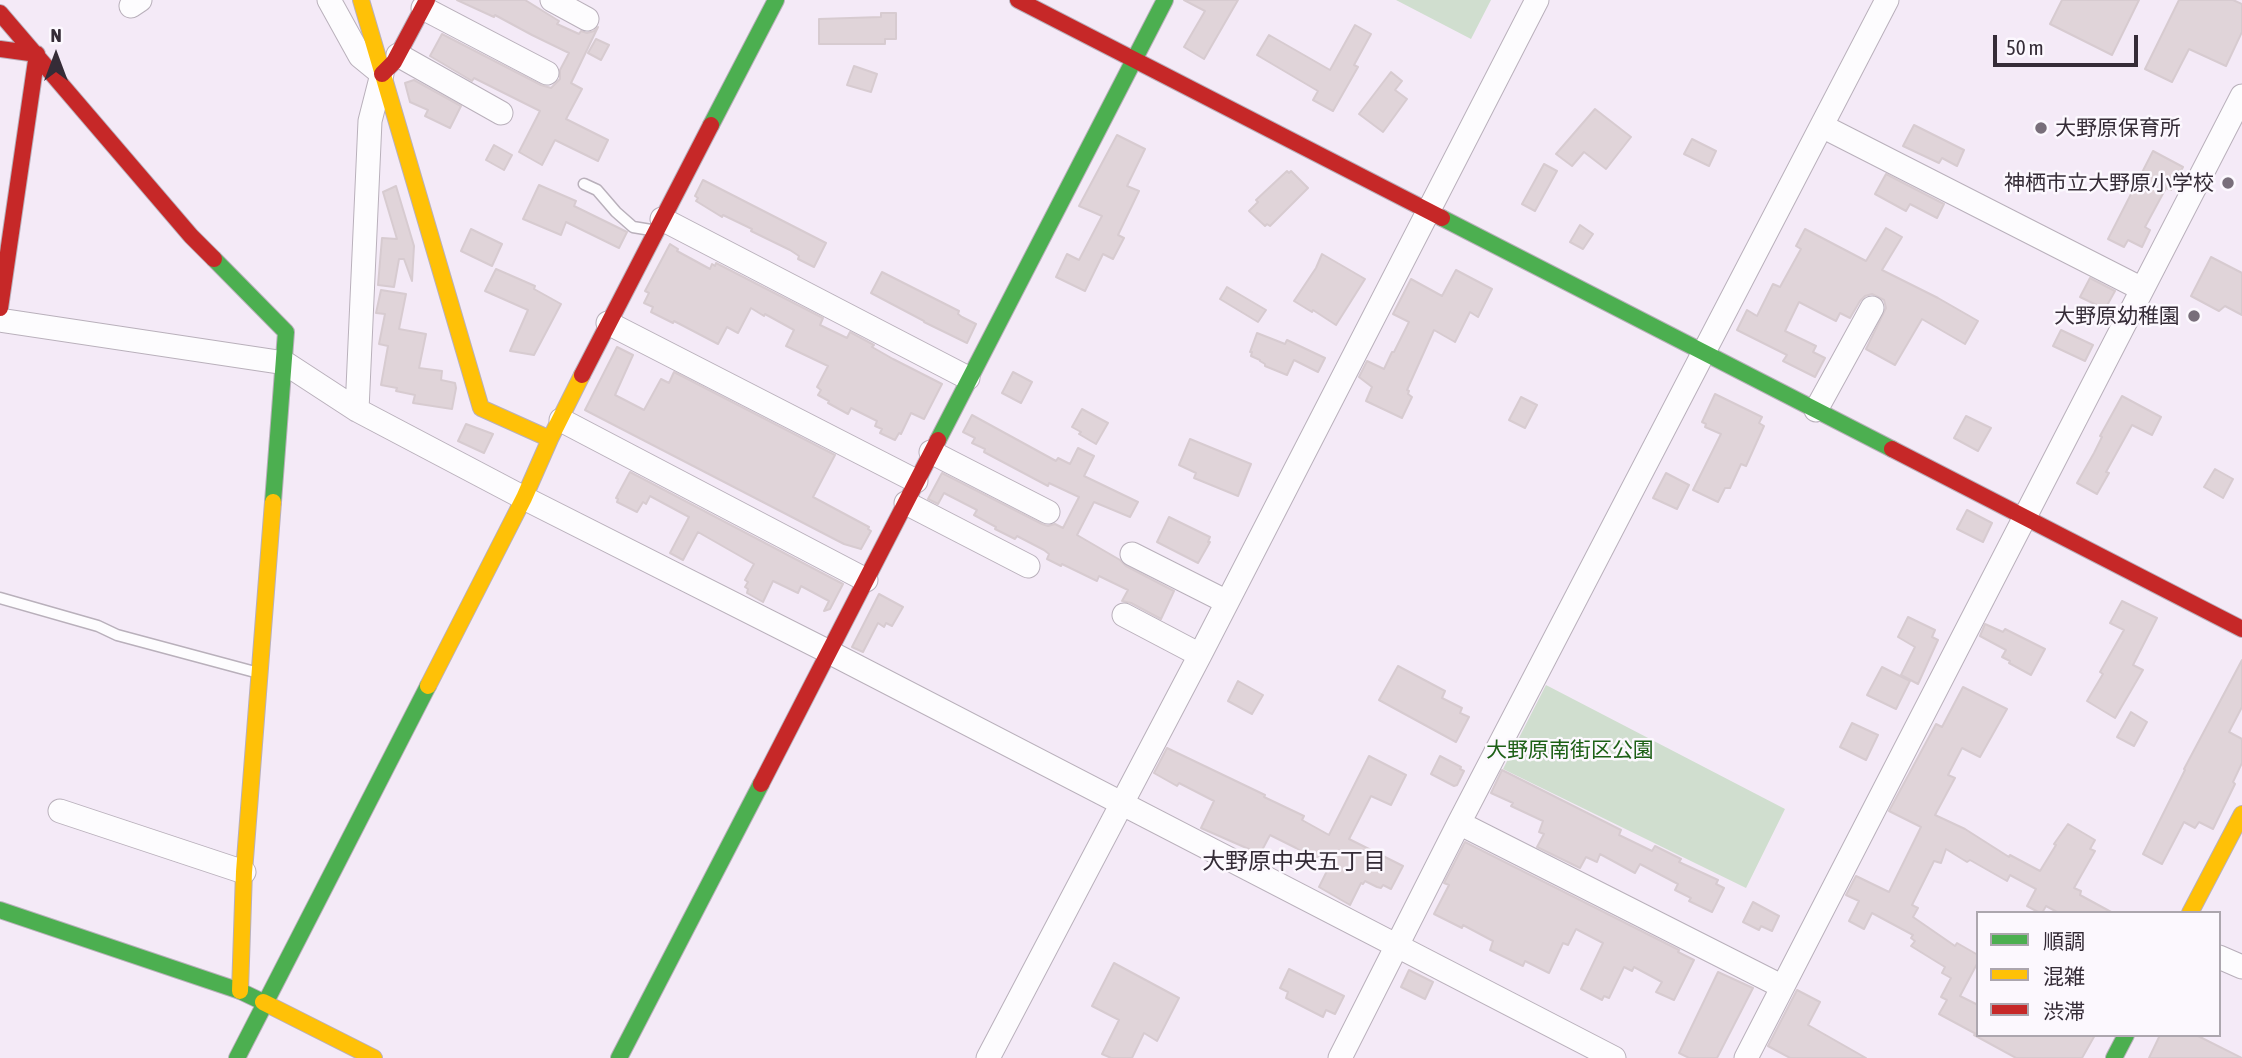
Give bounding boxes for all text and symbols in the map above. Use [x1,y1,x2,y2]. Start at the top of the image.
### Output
north arrow [21,21,91,91]
scale bar [1997,21,2142,65]
text: N [50,24,62,46]
text: 50 m [2006,35,2044,59]
place label: 大野原保育所 [2055,115,2181,141]
marker: 大野原保育所 [2033,120,2049,136]
place label: 神栖市立大野原小学校 [2004,170,2214,196]
marker: 神栖市立大野原小学校 [2220,175,2236,191]
place label: 大野原幼稚園 [2054,303,2180,329]
marker: 大野原幼稚園 [2186,308,2202,324]
park label: 大野原南街区公園 [1486,737,1654,763]
district label: 大野原中央五丁目 [1202,848,1386,876]
legend [1976,911,2221,1037]
text: 順調 [2043,929,2085,953]
text: 混雑 [2043,964,2085,988]
text: 渋滞 [2043,999,2085,1023]

